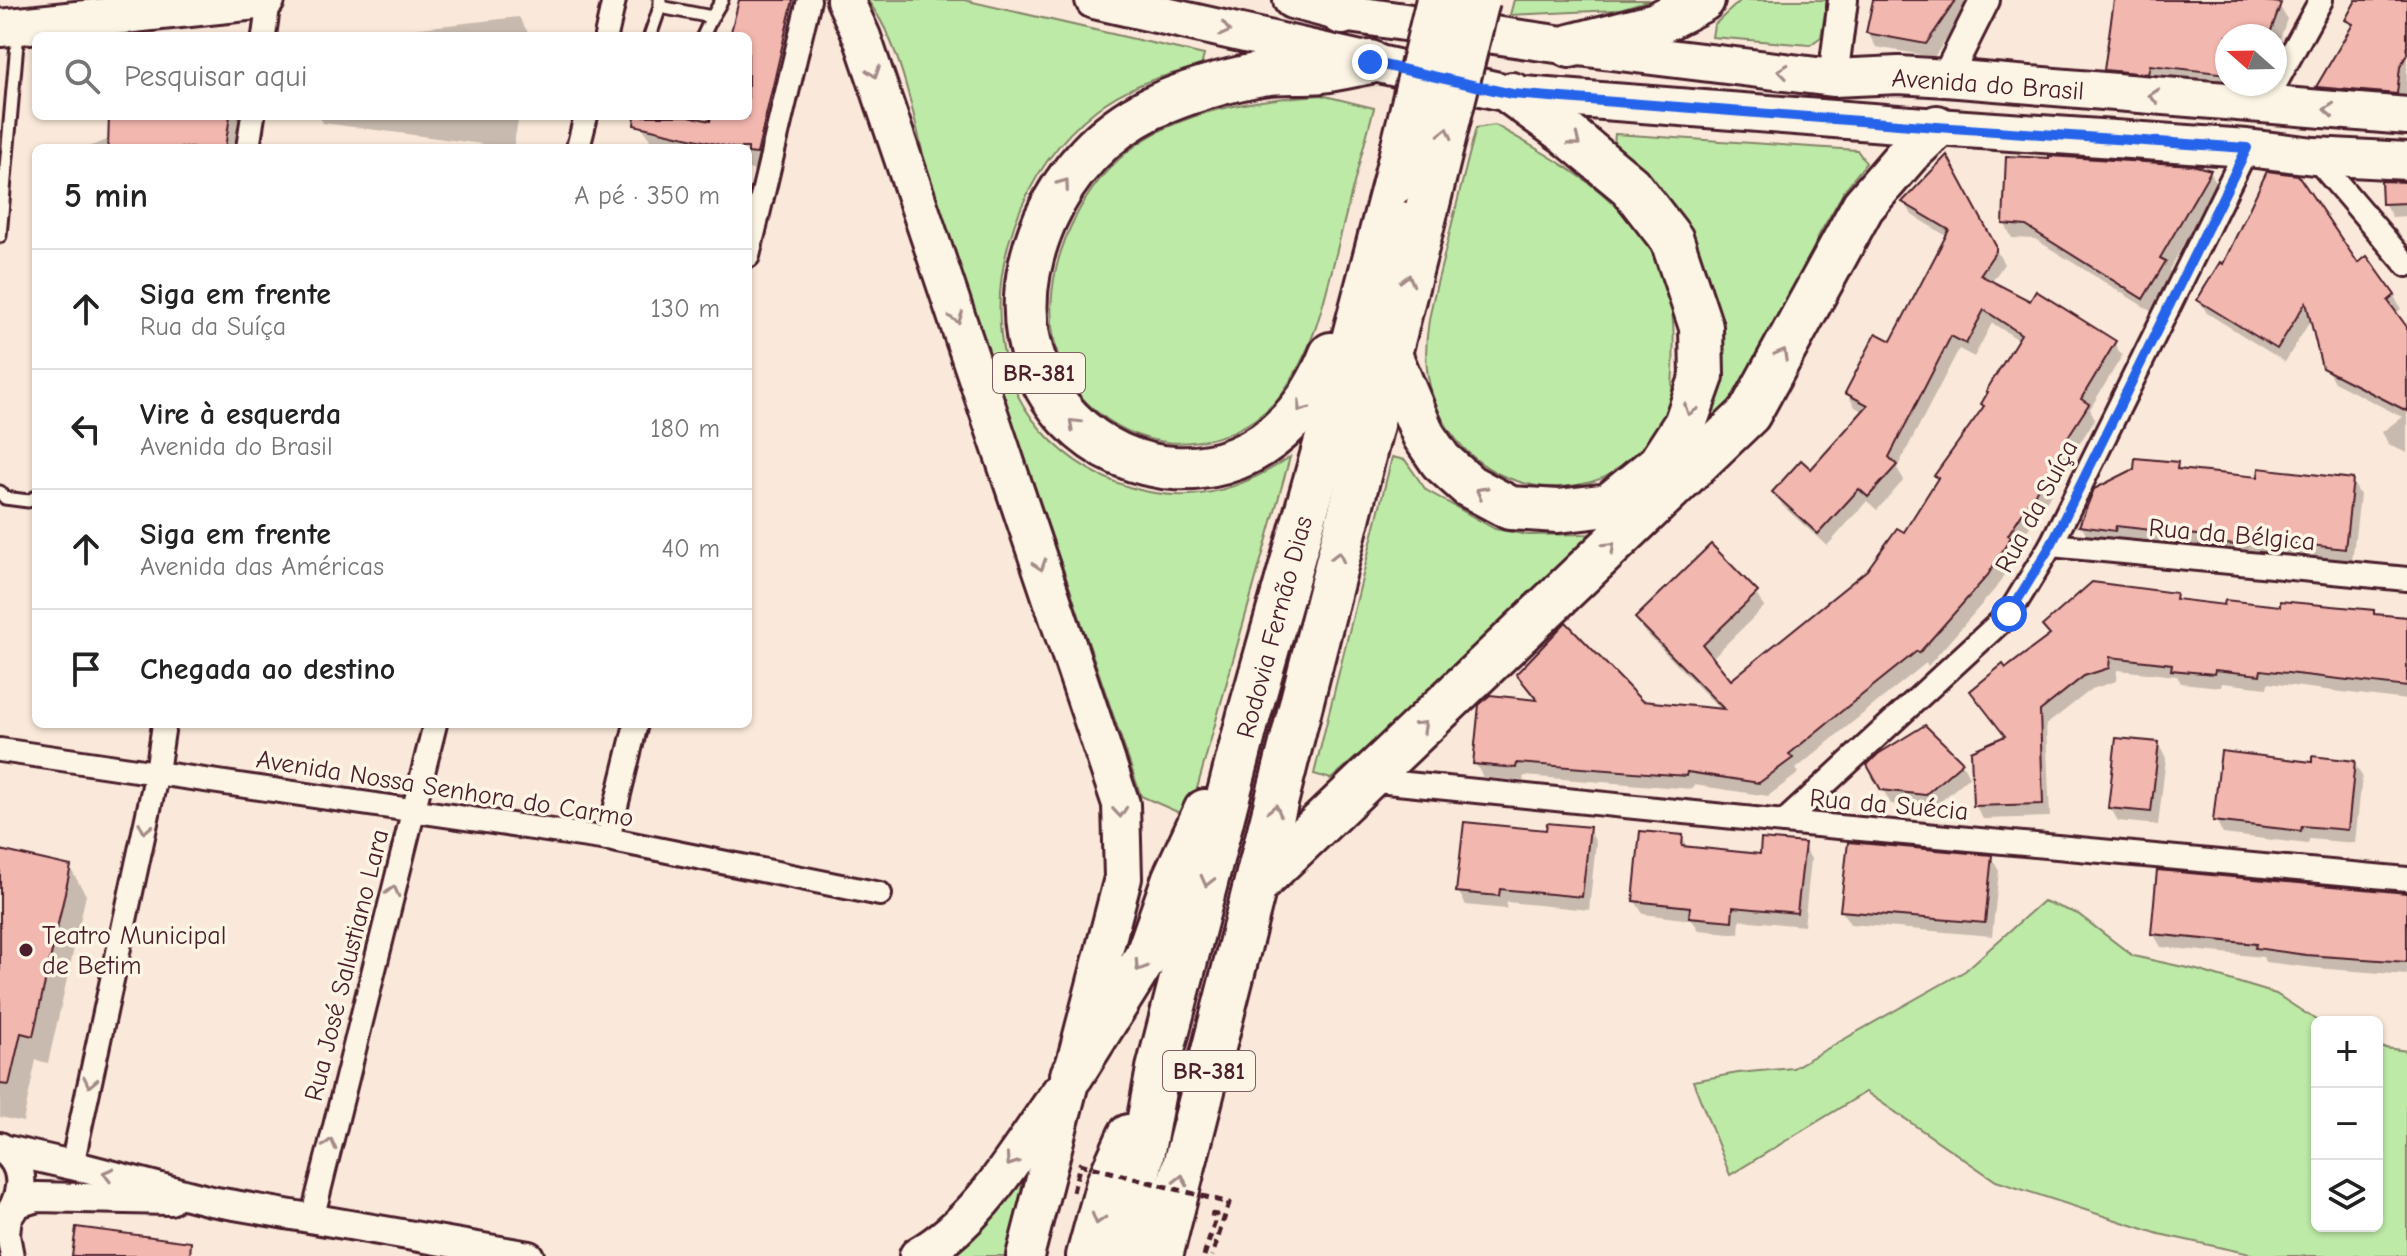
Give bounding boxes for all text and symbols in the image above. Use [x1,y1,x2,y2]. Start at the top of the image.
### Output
one-way arrow [1218,20,1231,37]
north arrow [2215,24,2287,96]
search box [32,32,752,120]
route end [1352,44,1388,80]
icon: search [60,54,104,98]
text: Pesquisar aqui [124,59,307,94]
one-way arrow [1777,63,1790,80]
street label: Avenida do Brasil [1891,63,2085,107]
one-way arrow [864,64,880,78]
one-way arrow [2147,88,2160,105]
one-way arrow [2322,102,2335,119]
one-way arrow [1436,126,1453,140]
one-way arrow [1566,131,1580,146]
text: 5 min [64,176,148,216]
one-way arrow [1054,179,1069,193]
text: A pé · 350 m [574,181,720,211]
one-way arrow [1399,273,1416,287]
text: Siga em frente [140,277,331,312]
icon: ahead [64,287,108,331]
text: 130 m [651,294,720,324]
one-way arrow [948,311,964,325]
text: Rua da Suíça [140,312,286,342]
one-way arrow [1772,348,1788,363]
road number: BR-381 [993,353,1085,393]
text: Vire à esquerda [140,397,341,432]
one-way arrow [1297,398,1311,413]
one-way arrow [1684,402,1700,416]
icon: left [64,407,108,451]
text: 180 m [650,414,720,444]
one-way arrow [1069,418,1083,433]
text: Avenida do Brasil [140,432,333,462]
street label: Rua da Suíça [1989,435,2084,578]
one-way arrow [1475,486,1489,502]
street label: Rodovia Fernão Dias [1231,513,1319,742]
street label: Rua da Bélgica [2147,513,2317,557]
text: Siga em frente [140,517,331,552]
icon: ahead [64,527,108,571]
text: 40 m [661,534,720,564]
one-way arrow [1601,542,1616,556]
one-way arrow [1328,551,1345,565]
text: Avenida das Américas [140,552,384,582]
one-way arrow [1031,557,1047,571]
route start [1991,596,2027,632]
icon: arrive [64,647,108,691]
text: Chegada ao destino [140,652,395,687]
one-way arrow [1413,721,1428,735]
street label: Avenida Nossa Senhora do Carmo [254,744,636,834]
street label: Rua da Suécia [1808,783,1970,827]
one-way arrow [1265,803,1282,817]
one-way arrow [1112,806,1129,819]
one-way arrow [137,821,154,835]
street label: Rua José Salustiano Lara [299,826,395,1104]
one-way arrow [1199,873,1216,887]
one-way arrow [384,885,401,899]
place label: Teatro Municipal de Betim [42,921,226,981]
marker: Teatro Municipal de Betim [17,941,35,959]
one-way arrow [1134,957,1149,972]
map controls [2311,1016,2383,1232]
button: + [2311,1016,2383,1088]
road number: BR-381 [1163,1051,1255,1091]
one-way arrow [82,1075,99,1089]
button: − [2311,1088,2383,1160]
one-way arrow [321,1137,338,1151]
one-way arrow [1005,1152,1020,1166]
button: layers [2311,1160,2383,1232]
one-way arrow [102,1166,116,1183]
one-way arrow [1171,1174,1188,1188]
one-way arrow [1091,1212,1107,1226]

